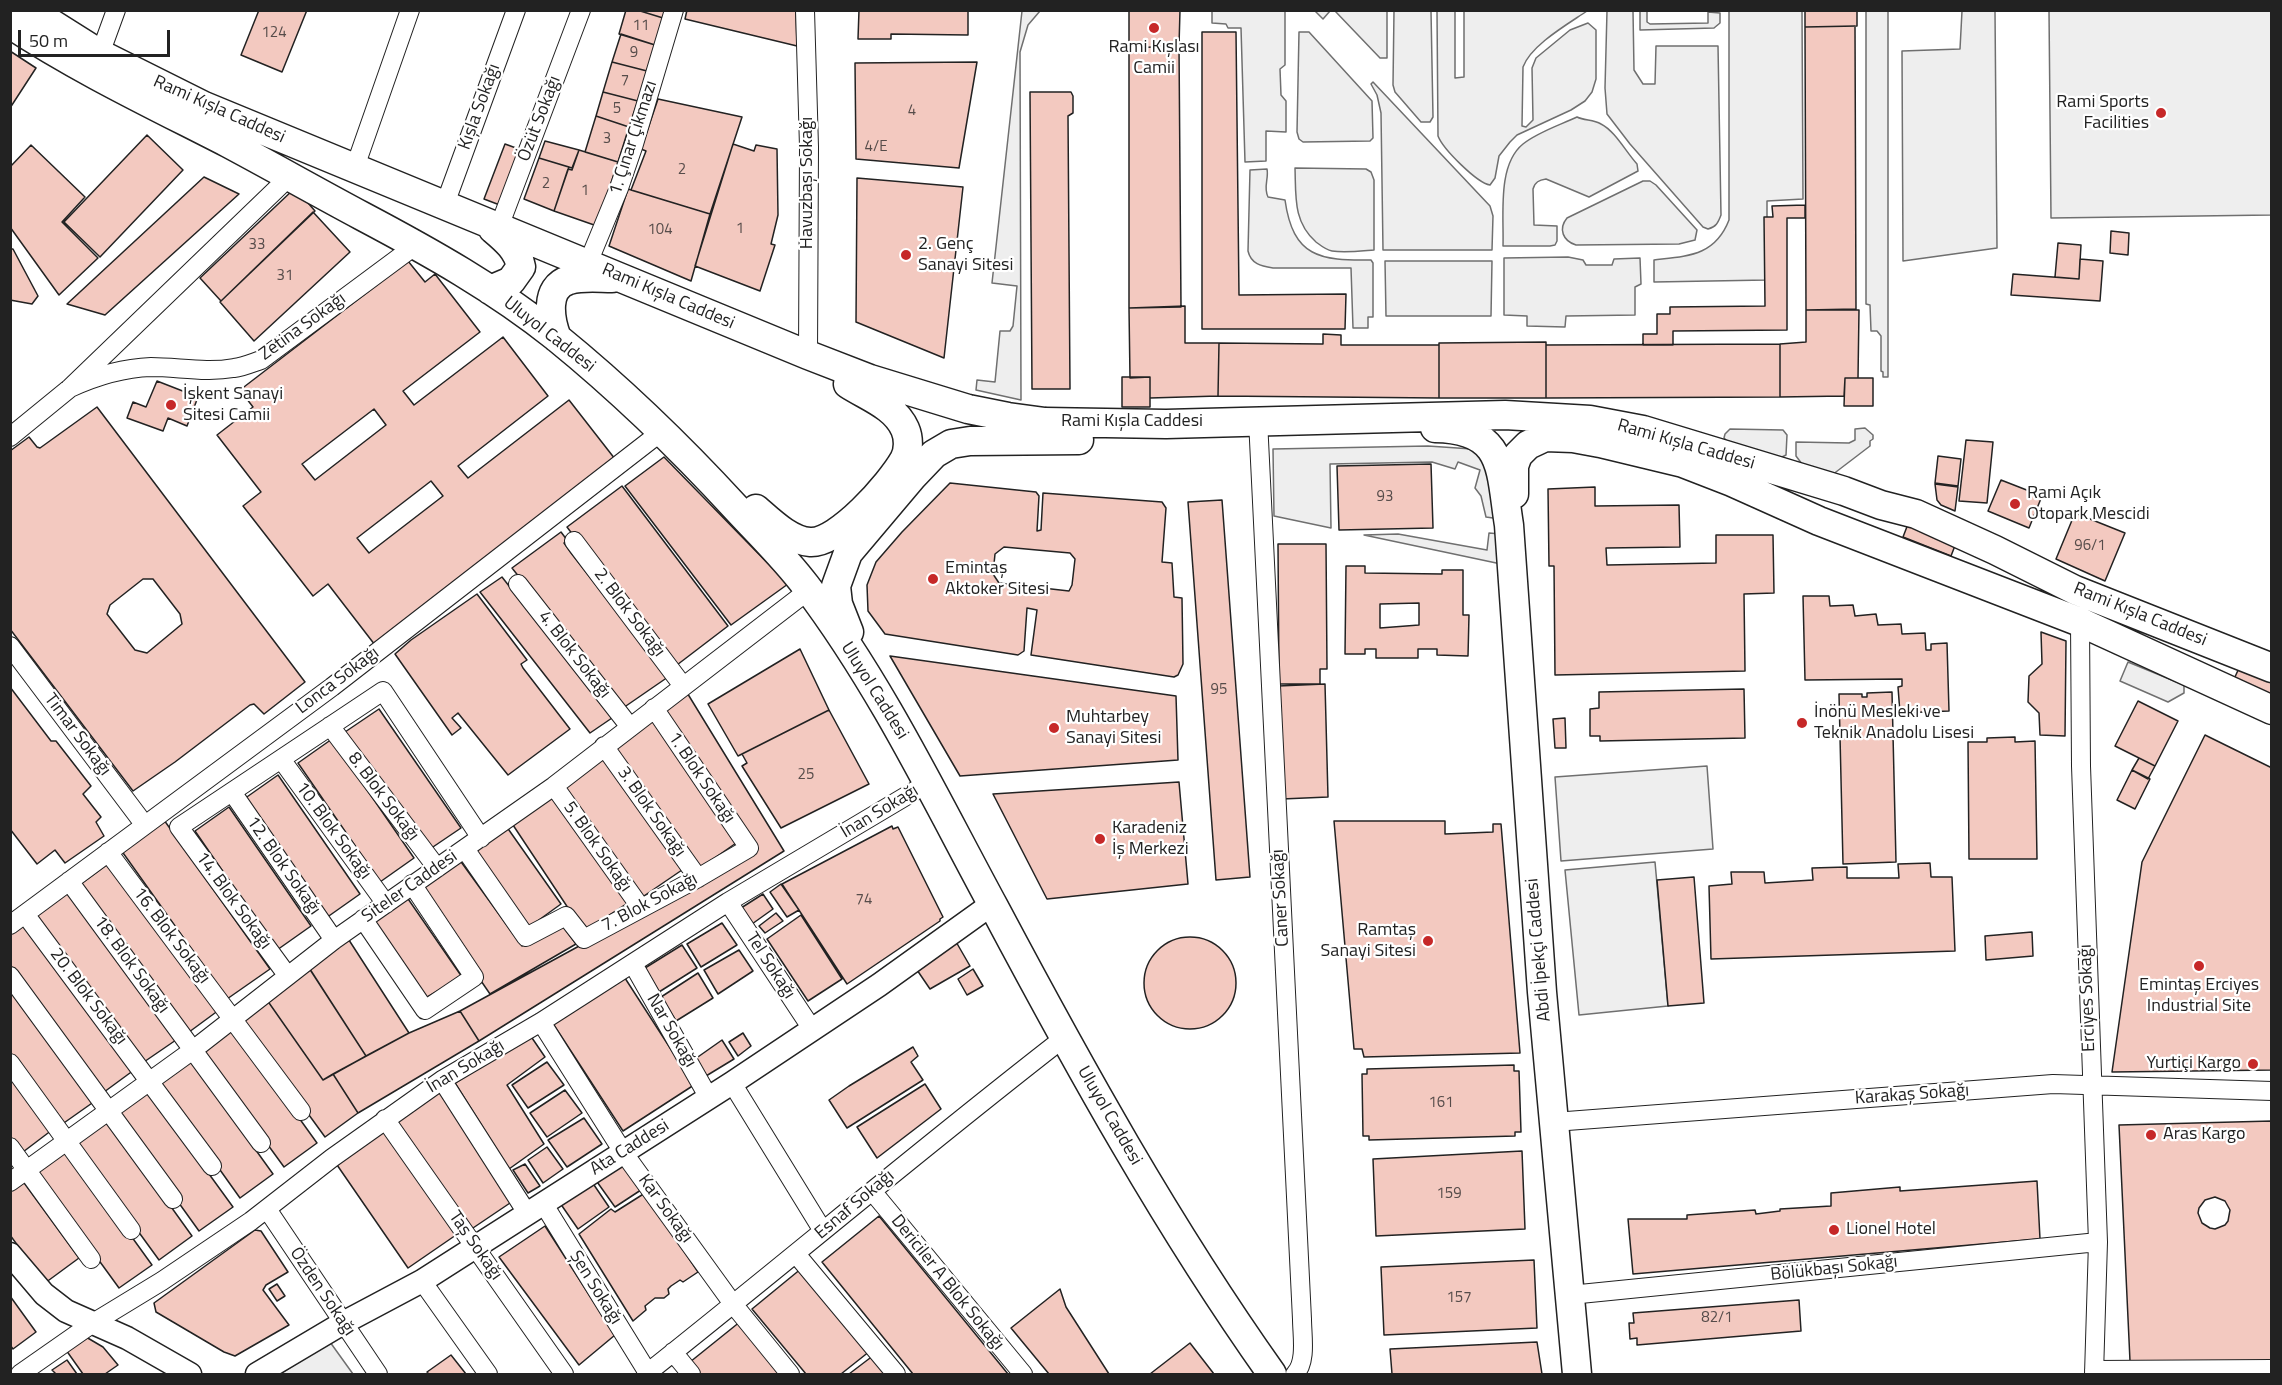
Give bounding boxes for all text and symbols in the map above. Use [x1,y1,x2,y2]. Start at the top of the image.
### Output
house number: 11 [633,17,649,35]
scale bar [21,18,172,56]
marker: Rami Kışlası Camii [1147,21,1161,35]
house number: 124 [261,24,287,42]
text: 50 m [29,27,68,54]
place label: Rami Kışlası Camii [1108,37,1200,80]
house number: 9 [630,44,638,62]
street label: Kışla Sokağı [455,61,505,153]
street label: Rami Kışla Caddesi [150,71,288,149]
house number: 7 [621,72,629,90]
street label: Özüt Sokağı [514,73,566,165]
street label: 1. Çınar Çıkmazı [605,78,663,198]
place label: Rami Sports Facilities [2056,92,2149,134]
house number: 5 [613,100,621,118]
house number: 4 [908,102,916,120]
marker: Rami Sports Facilities [2154,106,2168,120]
street label: Havuzbaşı Sokağı [797,117,819,249]
house number: 3 [603,130,611,148]
house number: 4/E [865,138,887,156]
house number: 2 [678,161,686,179]
house number: 2 [542,175,550,193]
house number: 1 [581,182,589,200]
house number: 1 [736,220,744,238]
house number: 104 [647,221,673,239]
place label: 2. Genç Sanayi Sitesi [918,234,1013,276]
house number: 33 [249,236,265,254]
marker: 2. Genç Sanayi Sitesi [899,248,913,262]
street label: Rami Kışla Caddesi [598,259,738,335]
house number: 31 [277,267,293,285]
street label: Zetina Sokağı [256,288,350,366]
street label: Uluyol Caddesi [499,292,599,378]
place label: İşkent Sanayi Sitesi Camii [183,384,283,426]
marker: İşkent Sanayi Sitesi Camii [164,398,178,412]
street label: Rami Kışla Caddesi [1061,411,1203,433]
street label: Rami Kışla Caddesi [1615,415,1757,475]
place label: Rami Açık Otopark Mescidi [2027,483,2150,526]
house number: 93 [1377,488,1393,506]
marker: Rami Açık Otopark Mescidi [2008,497,2022,511]
house number: 96/1 [2074,537,2106,555]
place label: Emintaş Aktoker Sitesi [945,558,1049,600]
street label: 2. Blok Sokağı [589,564,669,662]
marker: Emintaş Aktoker Sitesi [926,572,940,586]
street label: Rami Kışla Caddesi [2070,578,2210,652]
street label: 4. Blok Sokağı [533,607,615,703]
street label: Uluyol Caddesi [836,638,912,744]
street label: Lonca Sokağı [292,643,384,719]
house number: 95 [1211,681,1227,699]
street label: Timar Sokağı [39,689,115,781]
place label: İnönü Mesleki ve Teknik Anadolu Lisesi [1814,702,1974,744]
place label: Muhtarbey Sanayi Sitesi [1066,707,1161,750]
marker: İnönü Mesleki ve Teknik Anadolu Lisesi [1795,716,1809,730]
marker: Muhtarbey Sanayi Sitesi [1047,721,1061,735]
street label: 1. Blok Sokağı [663,728,739,828]
street label: 8. Blok Sokağı [343,748,423,846]
street label: 3. Blok Sokağı [612,763,690,861]
house number: 25 [798,766,814,784]
street label: 10. Blok Sokağı [290,778,376,884]
street label: İnan Sokağı [837,780,923,844]
street label: 5. Blok Sokağı [558,798,636,896]
street label: 12. Blok Sokağı [241,813,325,919]
place label: Karadeniz İş Merkezi [1112,818,1189,860]
marker: Karadeniz İş Merkezi [1093,832,1107,846]
street label: Siteler Caddesi [358,846,462,928]
street label: 14. Blok Sokağı [190,848,276,954]
street label: Caner Sokağı [1268,849,1294,947]
street label: 7. Blok Sokağı [598,869,702,937]
street label: Abdi İpekçi Caddesi [1522,877,1556,1023]
street label: 16. Blok Sokağı [128,883,214,989]
house number: 74 [856,891,872,909]
street label: 18. Blok Sokağı [88,912,174,1018]
place label: Ramtaş Sanayi Sitesi [1321,920,1416,962]
street label: Tel Sokağı [740,929,800,1003]
marker: Ramtaş Sanayi Sitesi [1421,934,1435,948]
street label: 20. Blok Sokağı [45,944,131,1050]
street label: Erciyes Sokağı [2075,944,2101,1052]
marker: Emintaş Erciyes Industrial Site [2192,959,2206,973]
place label: Emintaş Erciyes Industrial Site [2139,975,2259,1018]
street label: Nar Sokağı [641,990,701,1072]
street label: İnan Sokağı [423,1035,509,1099]
place label: Yurtiçi Kargo [2146,1053,2241,1075]
marker: Yurtiçi Kargo [2246,1057,2260,1071]
street label: Uluyol Caddesi [1072,1063,1146,1169]
street label: Karakaş Sokağı [1854,1080,1970,1110]
house number: 161 [1428,1094,1454,1112]
street label: Ata Caddesi [587,1115,673,1181]
place label: Aras Kargo [2163,1124,2245,1146]
marker: Aras Kargo [2144,1128,2158,1142]
street label: Esnaf Sokağı [811,1166,899,1244]
street label: Kar Sokağı [633,1170,697,1248]
house number: 159 [1436,1185,1462,1203]
street label: Taş Sokağı [443,1207,507,1285]
street label: Dericiler A Blok Sokağı [886,1211,1008,1355]
place label: Lionel Hotel [1846,1219,1936,1241]
marker: Lionel Hotel [1827,1223,1841,1237]
street label: Özden Sokağı [284,1244,360,1340]
street label: Şen Sokağı [564,1247,626,1329]
street label: Bölükbaşı Sokağı [1769,1252,1899,1286]
house number: 157 [1446,1289,1472,1307]
house number: 82/1 [1701,1309,1733,1327]

